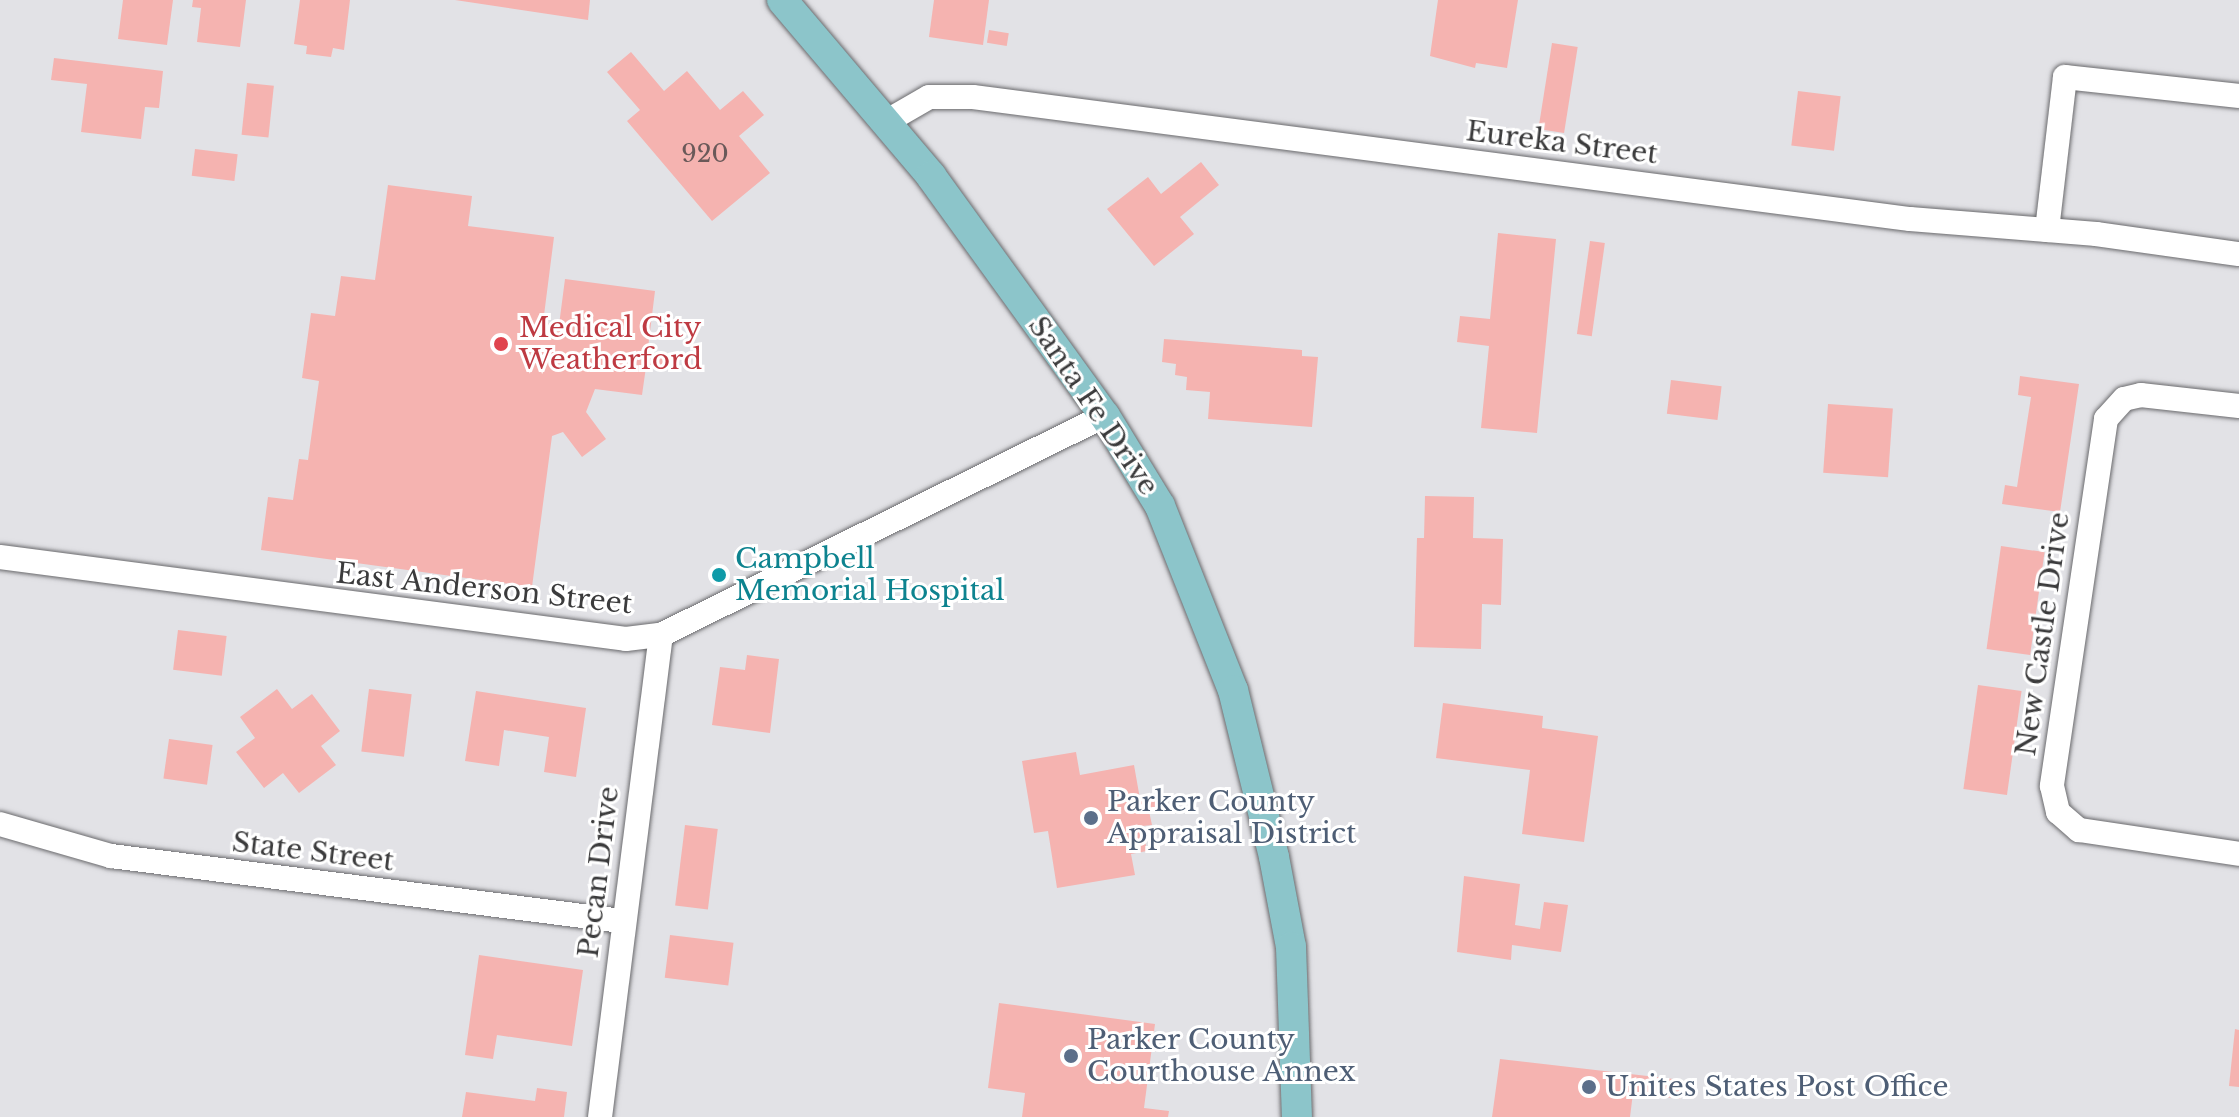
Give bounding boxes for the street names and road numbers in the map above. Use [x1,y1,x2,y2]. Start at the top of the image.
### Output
street label: Eureka Street [1464,115,1660,171]
street label: Santa Fe Drive [1021,310,1165,502]
street label: New Castle Drive [2009,510,2077,758]
street label: East Anderson Street [334,557,634,621]
street label: Pecan Drive [572,784,626,960]
street label: State Street [230,825,396,879]

